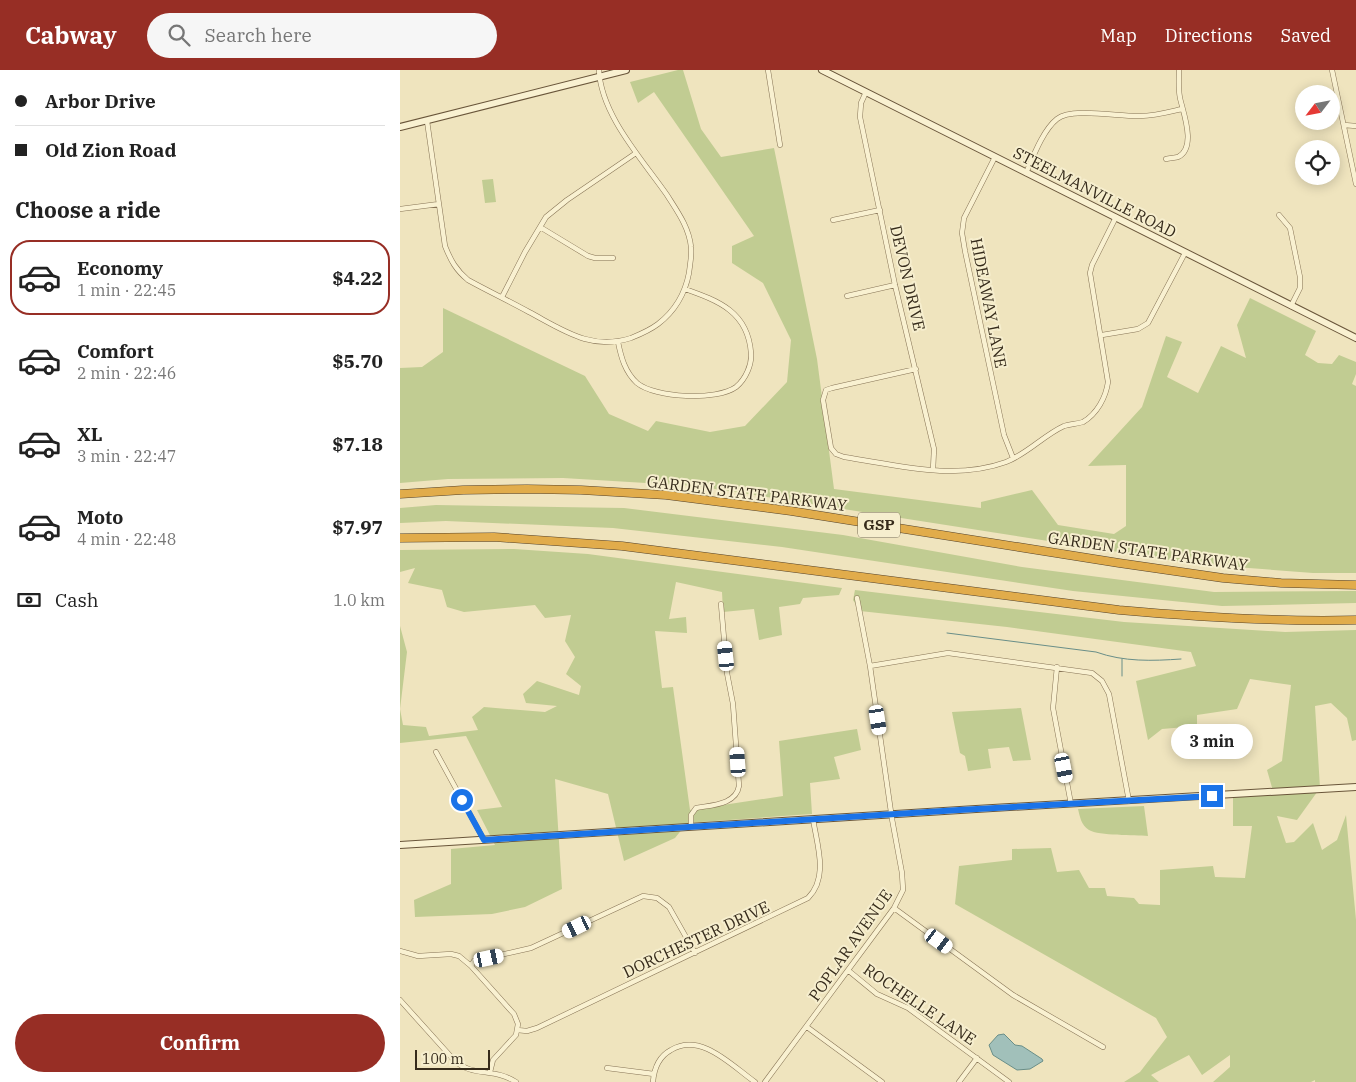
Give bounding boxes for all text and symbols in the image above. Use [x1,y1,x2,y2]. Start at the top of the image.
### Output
search box [147,13,497,58]
text: Cabway [25,19,117,51]
icon: search [165,21,193,49]
text: Search here [205,23,312,47]
text: Map [1100,24,1137,47]
text: Directions [1165,24,1253,47]
text: Saved [1281,24,1331,47]
north arrow [1295,85,1340,130]
map controls [1295,85,1340,185]
text: Arbor Drive [45,89,156,113]
text: Old Zion Road [45,138,176,162]
button: locate [1295,140,1340,185]
street label: STEELMANVILLE ROAD [1010,142,1180,242]
text: Choose a ride [15,195,161,224]
street label: DEVON DRIVE [886,223,930,333]
street label: HIDEAWAY LANE [967,236,1011,370]
icon: car [17,255,62,300]
text: Economy [77,256,163,280]
text: $4.22 [332,266,383,290]
text: 1 min · 22:45 [77,280,176,300]
icon: car [17,338,62,383]
text: Comfort [77,339,154,363]
text: $5.70 [332,349,383,373]
text: 2 min · 22:46 [77,363,176,383]
icon: car [17,421,62,466]
text: XL [77,422,103,446]
text: $7.18 [332,432,383,456]
text: 3 min · 22:47 [77,446,176,466]
street label: GARDEN STATE PARKWAY [646,471,848,515]
icon: car [17,504,62,549]
text: Moto [77,505,123,529]
road number: GSP [858,512,900,538]
text: $7.97 [332,515,383,539]
street label: GARDEN STATE PARKWAY [1047,527,1249,575]
text: 4 min · 22:48 [77,529,176,549]
icon: cash [15,586,43,614]
text: Cash [55,588,99,612]
text: 1.0 km [333,590,385,610]
car [716,640,735,672]
car [868,704,887,736]
callout: 3 min [1171,724,1253,758]
text: 3 min [1190,731,1234,751]
car [729,747,746,777]
car [1053,752,1074,784]
route end [1201,785,1223,807]
route start [451,789,473,811]
street label: POPLAR AVENUE [804,885,896,1005]
street label: DORCHESTER DRIVE [619,896,773,982]
car [560,914,593,940]
car [922,926,955,956]
car [472,948,505,968]
street label: ROCHELLE LANE [860,959,980,1049]
button: Confirm [15,1014,385,1072]
scale bar [415,1047,490,1070]
text: 100 m [422,1050,464,1068]

